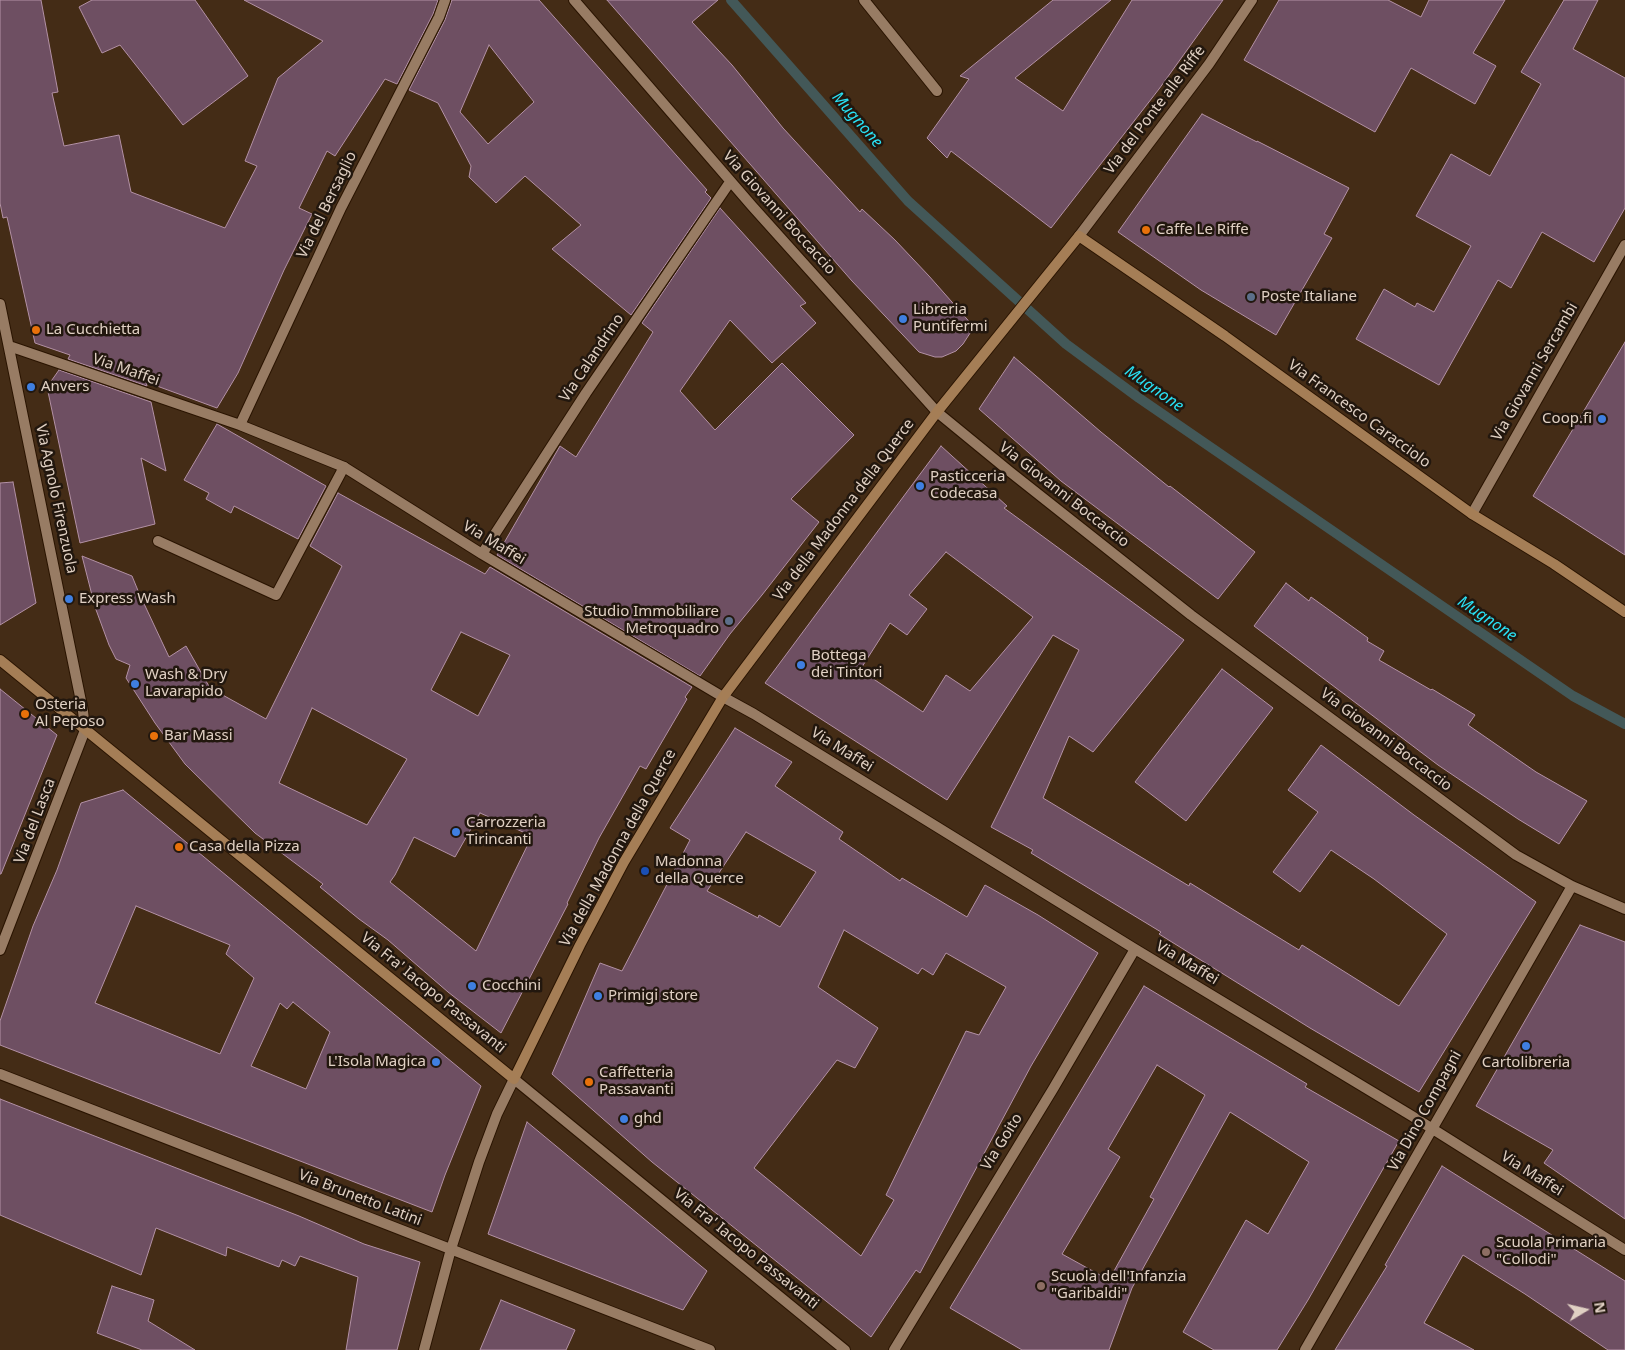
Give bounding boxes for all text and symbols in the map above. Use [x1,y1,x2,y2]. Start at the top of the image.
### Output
street label: Via del Ponte alle Riffe [1101,42,1209,178]
water label: Mugnone [828,88,886,152]
street label: Via Giovanni Boccaccio [719,147,839,279]
street label: Via del Bersaglio [293,149,361,261]
place label: Caffe Le Riffe [1156,221,1249,239]
marker: Caffe Le Riffe [1140,224,1152,236]
place label: Poste Italiane [1261,288,1357,306]
marker: Poste Italiane [1245,291,1257,303]
street label: Via Giovanni Sercambi [1488,300,1582,444]
place label: Libreria Puntifermi [913,301,988,336]
street label: Via Calandrino [556,311,628,405]
marker: Libreria Puntifermi [897,313,909,325]
place label: La Cucchietta [46,321,140,339]
marker: La Cucchietta [30,324,42,336]
street label: Via Maffei [90,350,162,390]
street label: Via Francesco Caracciolo [1284,356,1434,472]
water label: Mugnone [1121,362,1187,416]
place label: Anvers [41,378,89,396]
marker: Anvers [25,381,37,393]
place label: Coop.fi [1542,410,1592,428]
marker: Coop.fi [1596,413,1608,425]
street label: Via della Madonna della Querce [770,416,918,604]
street label: Via Agnolo Firenzuola [31,423,81,575]
street label: Via Giovanni Boccaccio [995,439,1133,551]
place label: Pasticceria Codecasa [930,468,1005,503]
marker: Pasticceria Codecasa [914,480,926,492]
street label: Via Maffei [459,517,529,569]
place label: Express Wash [79,590,176,608]
water label: Mugnone [1454,592,1520,646]
marker: Express Wash [63,593,75,605]
place label: Studio Immobiliare Metroquadro [584,603,719,638]
marker: Studio Immobiliare Metroquadro [723,615,735,627]
place label: Bottega dei Tintori [811,647,882,682]
marker: Bottega dei Tintori [795,659,807,671]
place label: Wash & Dry Lavarapido [145,666,227,701]
marker: Wash & Dry Lavarapido [129,678,141,690]
street label: Via Giovanni Boccaccio [1317,685,1455,795]
place label: Osteria Al Peposo [35,696,104,731]
marker: Osteria Al Peposo [19,708,31,720]
street label: Via Maffei [808,724,876,776]
place label: Bar Massi [164,727,233,745]
marker: Bar Massi [148,730,160,742]
street label: Via della Madonna della Querce [556,746,680,950]
street label: Via del Lasca [11,776,59,866]
place label: Carrozzeria Tirincanti [466,814,546,849]
marker: Carrozzeria Tirincanti [450,826,462,838]
place label: Casa della Pizza [189,838,300,856]
marker: Casa della Pizza [173,841,185,853]
place label: Madonna della Querce [655,853,744,888]
marker: Madonna della Querce [639,865,651,877]
street label: Via Fra' Iacopo Passavanti [357,929,509,1057]
street label: Via Maffei [1152,937,1222,989]
place label: Cocchini [482,977,541,995]
marker: Cocchini [466,980,478,992]
place label: Primigi store [608,987,698,1005]
marker: Primigi store [592,990,604,1002]
marker: Cartolibreria [1520,1040,1532,1052]
street label: Via Dino Compagni [1384,1048,1466,1174]
place label: L'Isola Magica [328,1053,426,1071]
place label: Cartolibreria [1482,1054,1570,1072]
marker: L'Isola Magica [430,1056,442,1068]
place label: Caffetteria Passavanti [599,1064,674,1099]
marker: Caffetteria Passavanti [583,1076,595,1088]
place label: ghd [634,1110,662,1128]
street label: Via Goito [978,1110,1026,1174]
marker: ghd [618,1113,630,1125]
street label: Via Maffei [1498,1148,1566,1200]
street label: Via Brunetto Latini [296,1166,424,1230]
street label: Via Fra' Iacopo Passavanti [670,1185,822,1313]
place label: Scuola Primaria "Collodi" [1496,1234,1606,1269]
marker: Scuola Primaria "Collodi" [1480,1246,1492,1258]
place label: Scuola dell'Infanzia "Garibaldi" [1051,1268,1186,1303]
marker: Scuola dell'Infanzia "Garibaldi" [1035,1280,1047,1292]
north arrow [1560,1285,1610,1335]
text: N [1590,1300,1611,1315]

